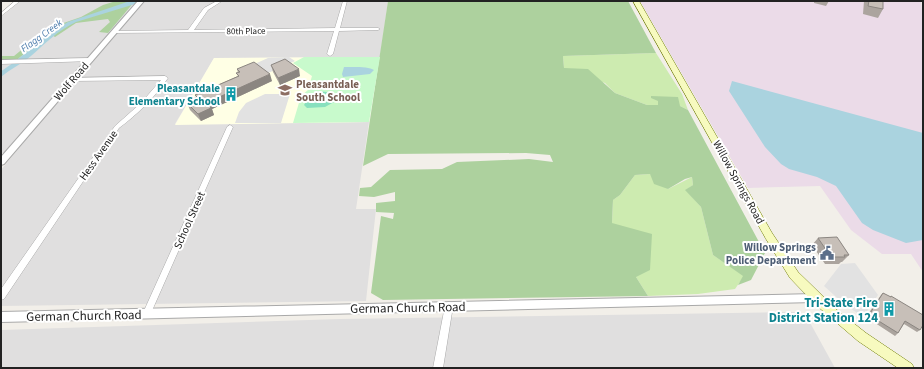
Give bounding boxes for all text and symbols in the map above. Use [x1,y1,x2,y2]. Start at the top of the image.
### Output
water label: Flagg Creek [18,16,65,56]
street label: 80th Place [226,25,266,38]
street label: Wolf Road [50,59,92,104]
place label: Pleasantdale South School [296,77,361,105]
place label: Pleasantdale Elementary School [129,81,221,109]
school or university icon: Pleasantdale South School [277,82,293,98]
building icon: Pleasantdale Elementary School [223,86,239,102]
street label: Hess Avenue [76,127,121,183]
street label: Willow Springs Road [709,138,768,227]
street label: School Street [170,189,209,251]
place label: Willow Springs Police Department [726,240,817,268]
public building icon: Willow Springs Police Department [819,245,835,261]
place label: Tri-State Fire District Station 124 [769,294,878,327]
street label: German Church Road [350,298,466,318]
building icon: Tri-State Fire District Station 124 [881,301,897,317]
street label: German Church Road [26,306,142,326]

